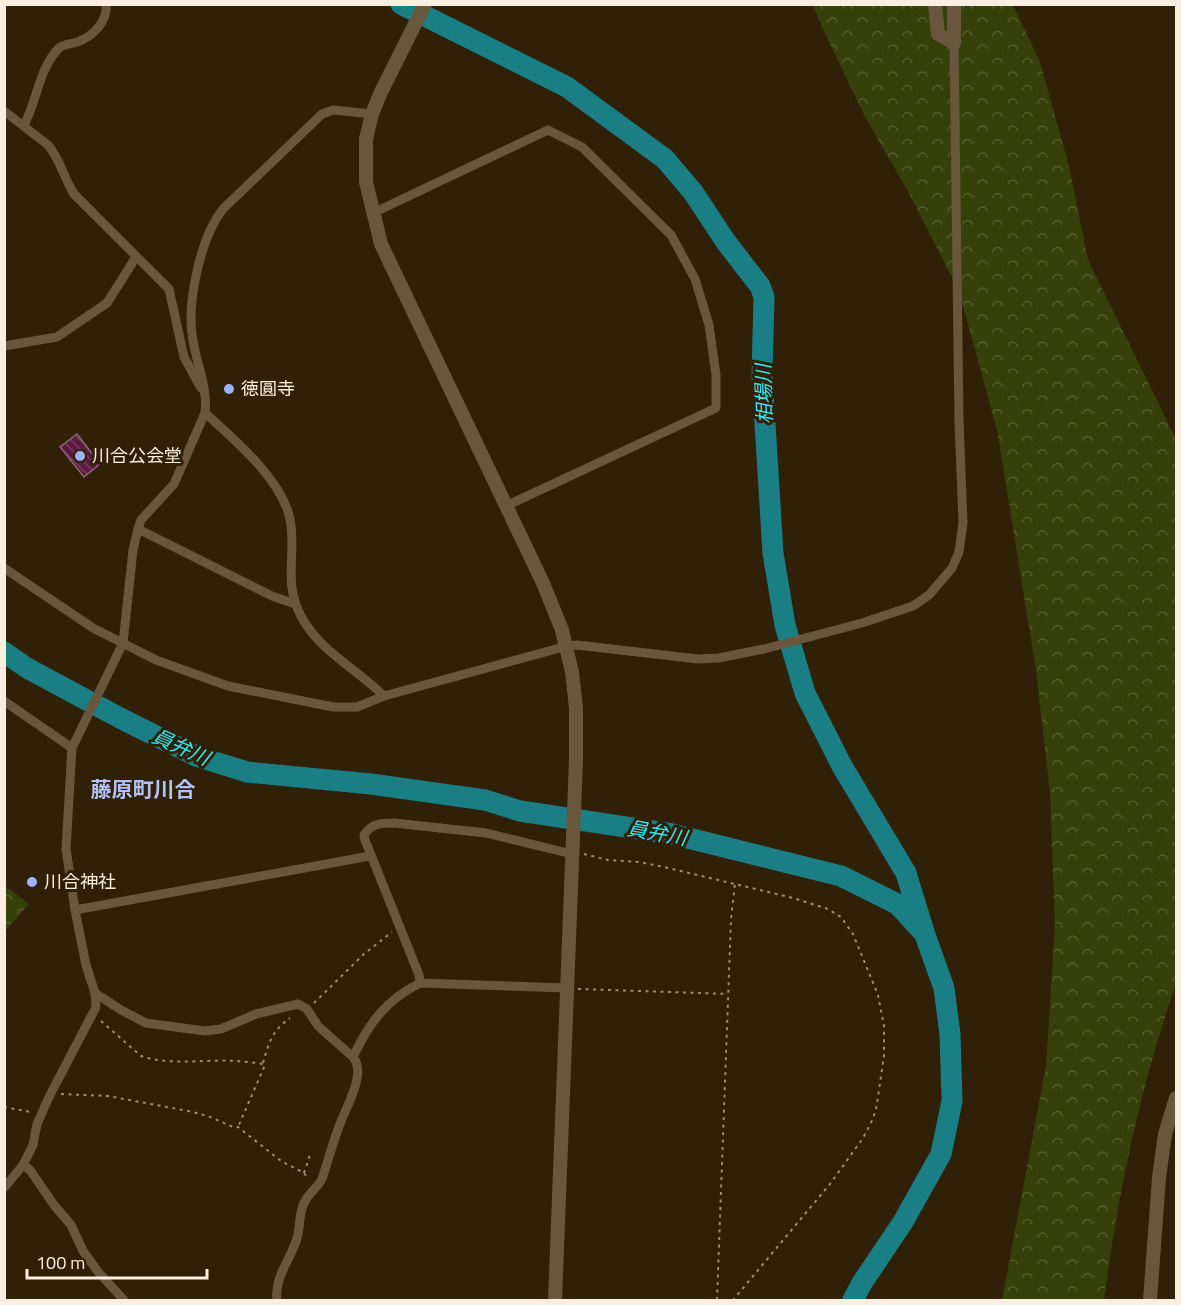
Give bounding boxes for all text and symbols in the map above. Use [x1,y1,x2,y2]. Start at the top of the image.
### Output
water label: 相場川 [747,361,780,425]
place label: 徳圓寺 [241,375,295,402]
marker: 徳圓寺 [222,382,236,396]
place label: 川合公会堂 [92,442,182,469]
marker: 川合公会堂 [73,449,87,463]
water label: 員弁川 [147,720,217,774]
district label: 藤原町川合 [91,773,196,805]
water label: 員弁川 [625,812,691,853]
place label: 川合神社 [44,868,116,895]
marker: 川合神社 [25,875,39,889]
scale bar [27,1242,207,1280]
text: 100 m [36,1249,85,1276]

